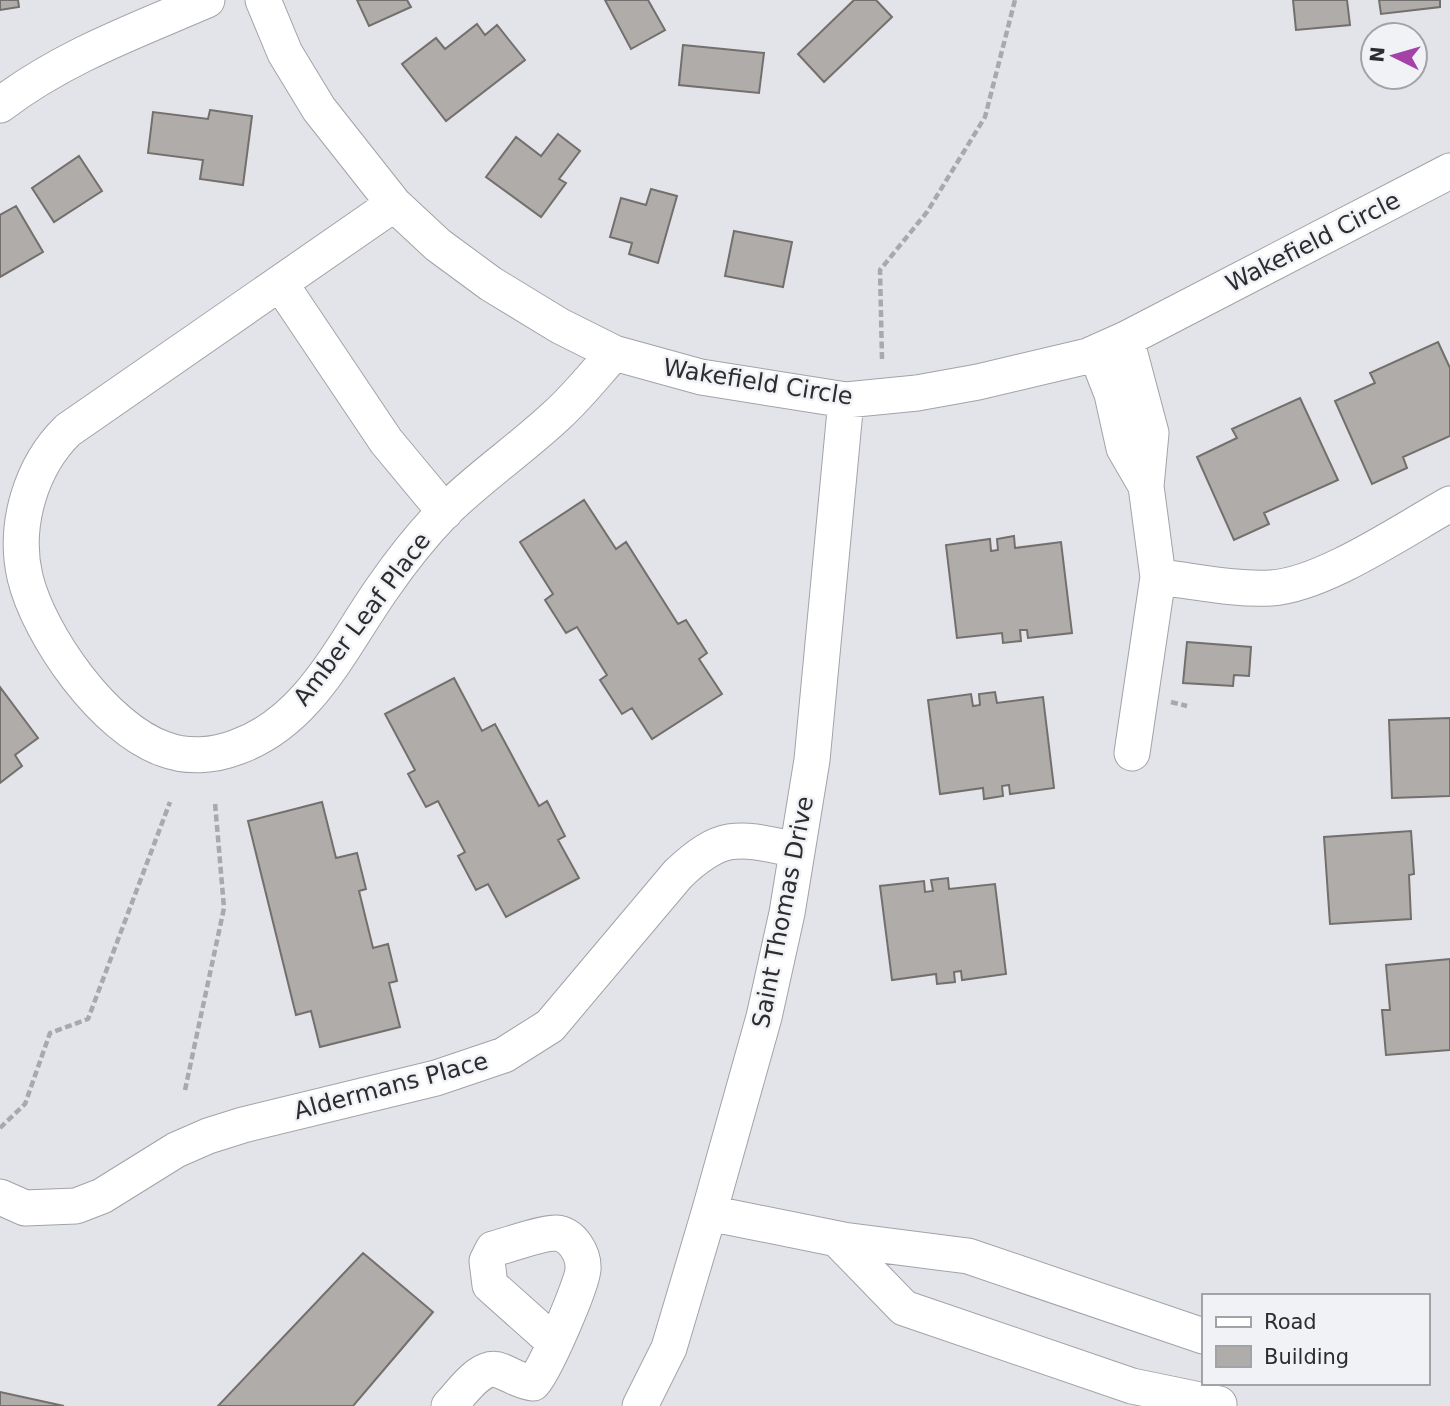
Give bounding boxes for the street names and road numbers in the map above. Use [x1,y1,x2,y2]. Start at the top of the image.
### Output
street label: Wakefield Circle [1221,186,1405,298]
street label: Wakefield Circle [661,353,855,411]
street label: Amber Leaf Place [288,527,436,711]
street label: Saint Thomas Drive [747,794,819,1030]
street label: Aldermans Place [291,1047,491,1125]

